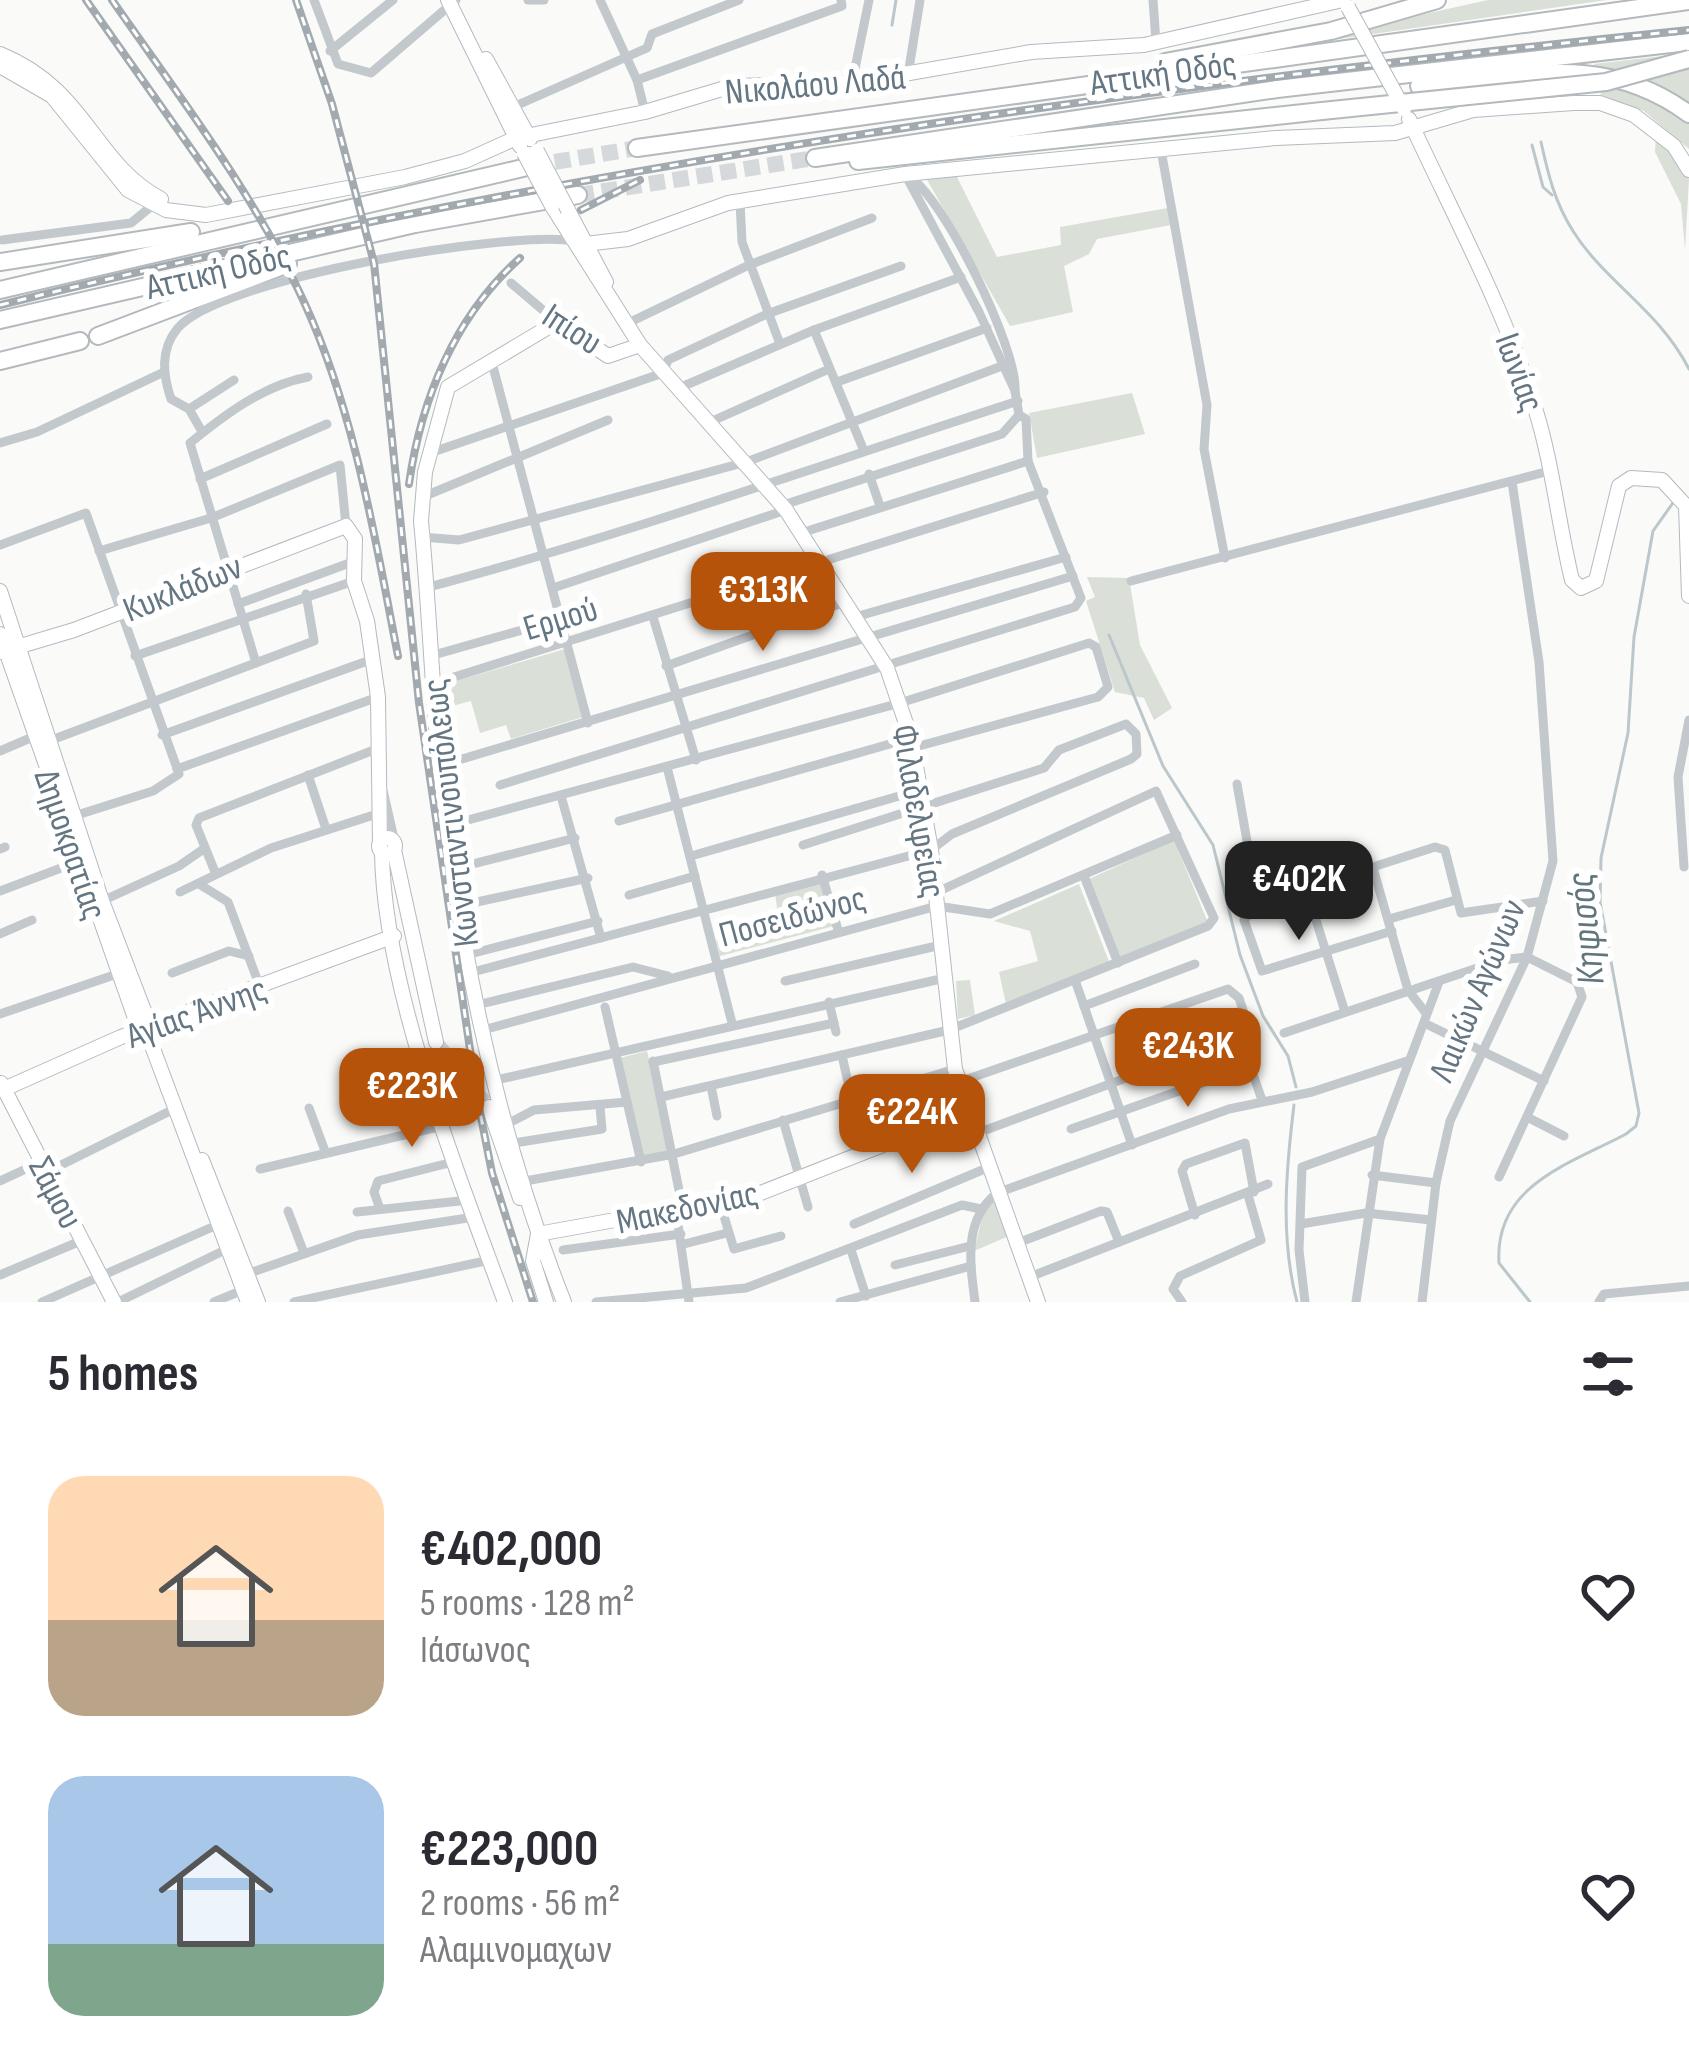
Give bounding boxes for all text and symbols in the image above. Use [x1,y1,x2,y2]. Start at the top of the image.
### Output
street label: Αττική Οδός [1087,43,1239,106]
street label: Νικολάου Λαδά [723,56,907,115]
street label: Αττική Οδός [141,235,295,310]
street label: Ιπίου [534,295,610,365]
street label: Ιωνίας [1485,328,1553,418]
street label: Κυκλάδων [117,546,249,632]
pin: €313K [679,552,847,654]
text: €313K [718,567,808,614]
street label: Ερμού [518,588,603,651]
street label: Κωνσταντινουπόλεως [414,676,489,949]
street label: Φιλαδελφείας [881,721,954,902]
street label: Δημοκρατίας [24,764,115,926]
pin: €402K [1215,841,1383,943]
text: €402K [1252,856,1346,903]
water label: Κηφισός [1557,869,1616,987]
street label: Ποσειδώνος [715,877,871,958]
street label: Λαικών Αγώνων [1420,894,1536,1089]
street label: Αγίας Άννης [120,968,273,1059]
pin: €243K [1104,1008,1272,1110]
text: €243K [1142,1023,1234,1070]
pin: €223K [328,1048,496,1150]
text: €223K [366,1063,458,1110]
pin: €224K [828,1074,996,1176]
text: €224K [866,1089,958,1136]
street label: Σάμου [18,1150,91,1236]
street label: Μακεδονίας [613,1172,763,1244]
icon: filters [1575,1341,1641,1407]
text: 5 homes [48,1344,198,1405]
text: €402,000 [420,1519,602,1580]
icon: home [144,1524,288,1668]
icon: heart [1575,1563,1641,1629]
text: 5 rooms · 128 m² [420,1580,635,1627]
text: Ιάσωνος [420,1627,531,1674]
text: €223,000 [420,1819,598,1880]
icon: home [144,1824,288,1968]
icon: heart [1575,1863,1641,1929]
text: 2 rooms · 56 m² [420,1880,621,1927]
text: Αλαμινομαχων [420,1927,612,1974]

